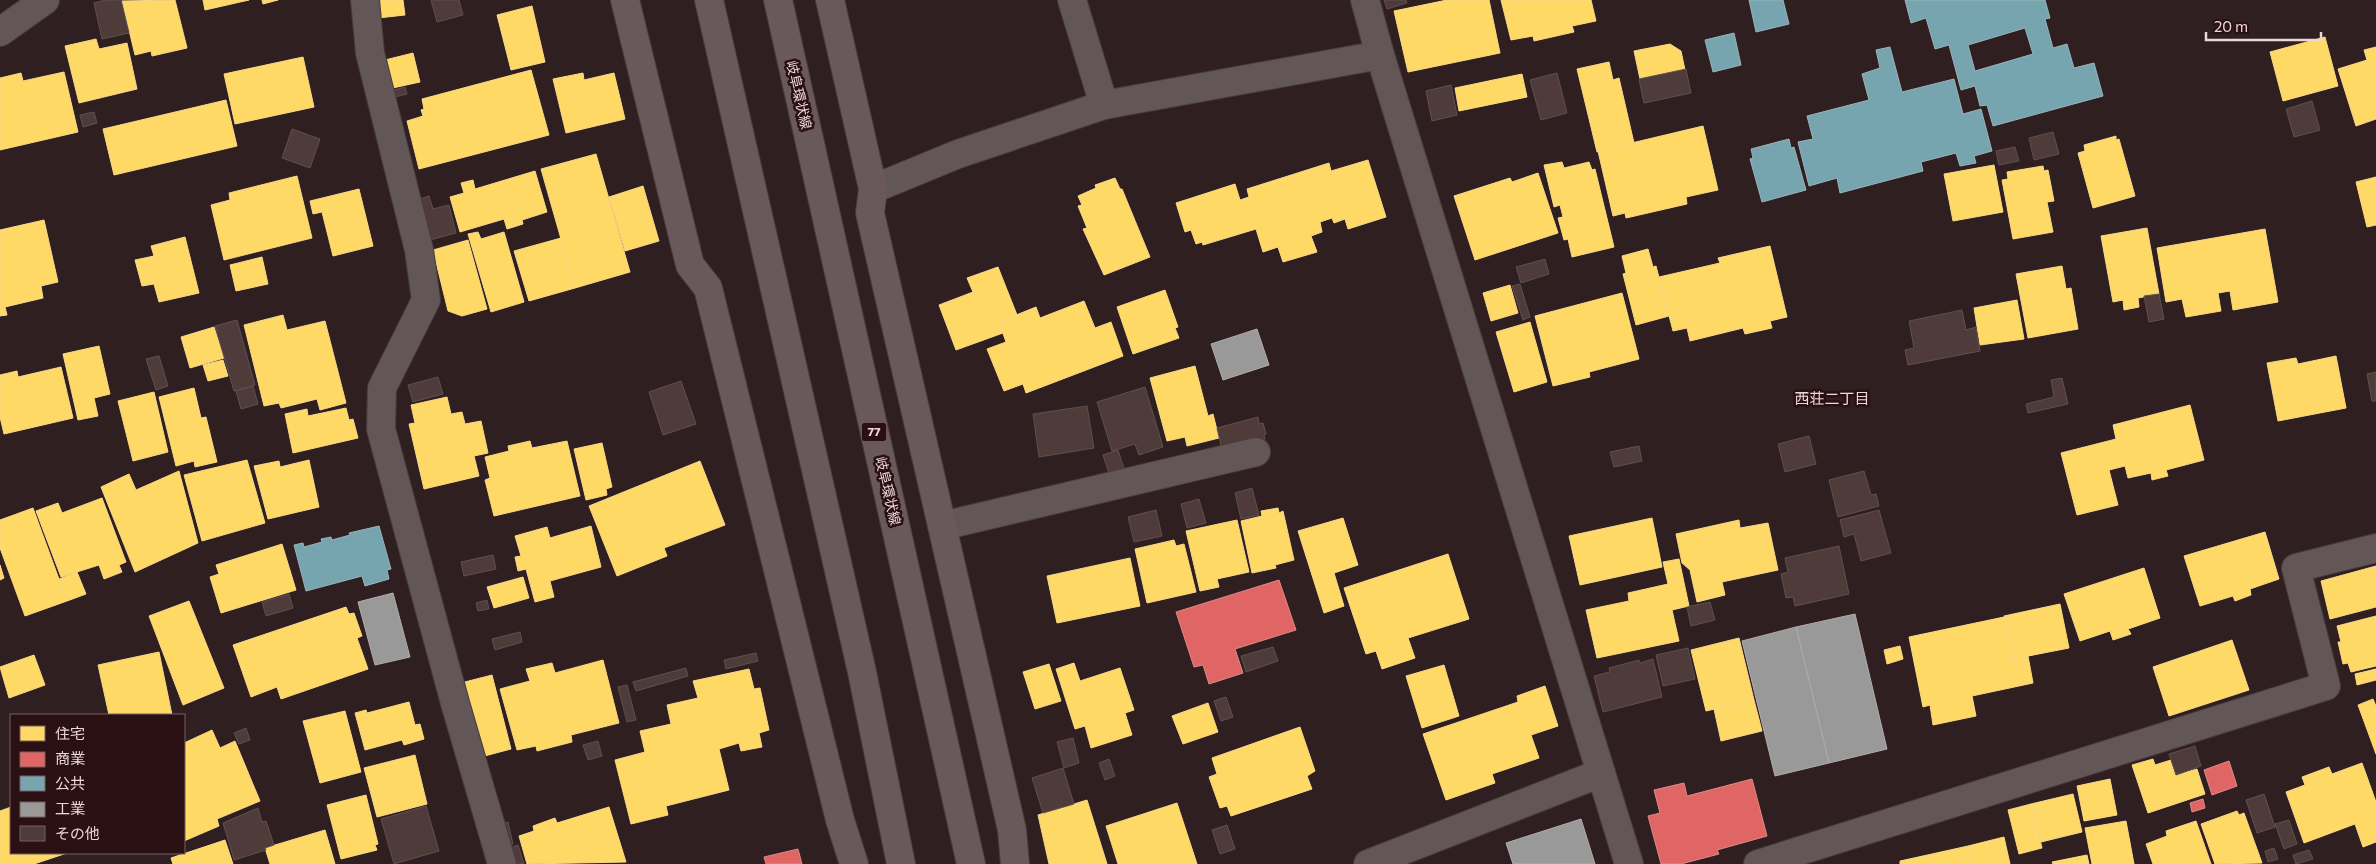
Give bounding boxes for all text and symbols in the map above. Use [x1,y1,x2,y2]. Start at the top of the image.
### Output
scale bar [2206,10,2321,42]
text: 20 m [2214,17,2248,35]
street label: 岐阜環状線 [783,59,816,131]
district label: 西荘二丁目 [1794,389,1870,407]
road number: 77 [862,422,886,442]
street label: 岐阜環状線 [872,455,905,527]
legend [10,714,185,854]
text: 住宅 [55,724,85,742]
text: 商業 [55,749,85,767]
text: 公共 [55,774,85,792]
text: 工業 [55,799,85,817]
text: その他 [55,824,100,842]

